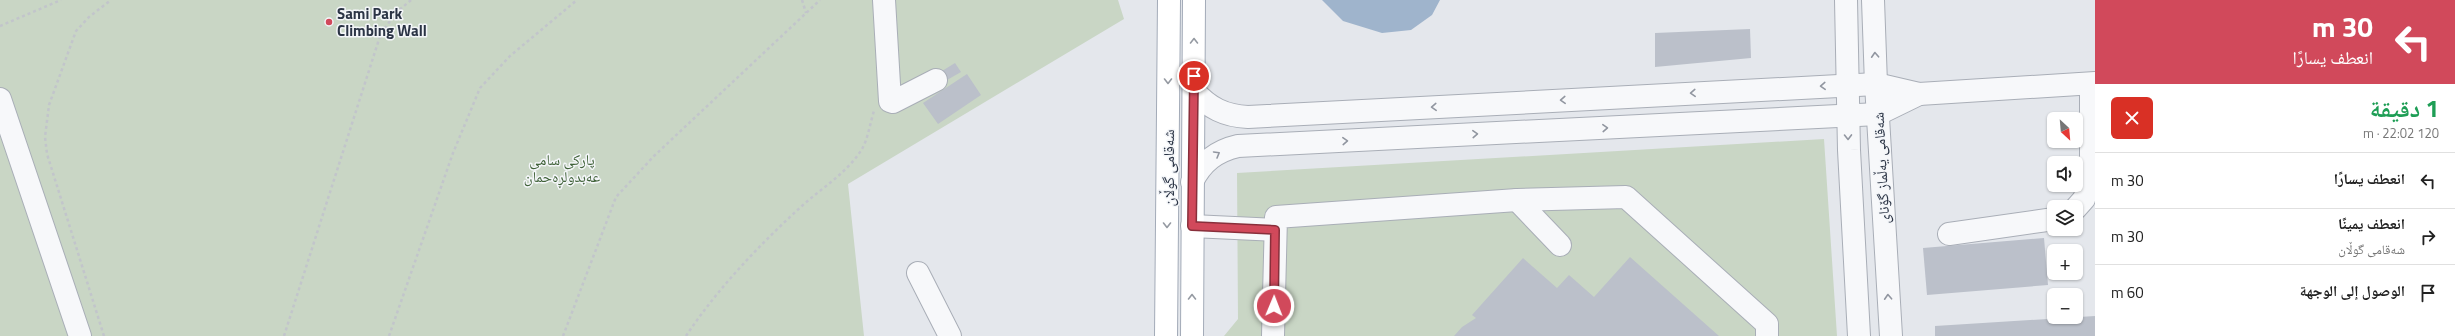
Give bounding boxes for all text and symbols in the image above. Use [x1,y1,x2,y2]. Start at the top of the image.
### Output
place label: Sami Park Climbing Wall [337,2,427,42]
text: 30 m [2312,5,2373,48]
icon: left [2387,16,2439,68]
marker: Sami Park Climbing Wall [324,17,334,27]
one-way arrow [1190,38,1198,44]
text: انعطف يسارًا [2292,44,2373,71]
one-way arrow [1870,52,1879,58]
pin [1177,59,1211,93]
icon: arrive [1183,65,1205,87]
one-way arrow [1164,78,1172,84]
one-way arrow [1820,82,1826,91]
one-way arrow [1690,89,1696,98]
text: 1 دقيقة [2370,90,2439,126]
one-way arrow [1560,96,1566,104]
button: close [2111,97,2153,139]
one-way arrow [1431,103,1437,111]
street label: شەقامی یەڵماز گۆنای [1867,111,1895,224]
north arrow [2047,112,2083,148]
map controls [2047,112,2083,324]
one-way arrow [1602,123,1608,132]
text: 120 m · 22:02 [2363,123,2439,143]
street label: شەقامی گوڵان [1157,129,1180,207]
one-way arrow [1472,130,1478,139]
one-way arrow [1844,134,1852,140]
one-way arrow [1342,136,1348,145]
park label: پارکی سامی عەبدولڕەحمان [524,148,601,189]
one-way arrow [1213,151,1220,158]
button: sound [2047,156,2083,192]
text: انعطف يسارًا [2334,167,2405,190]
text: 30 m [2111,169,2144,192]
icon: left [2417,170,2439,192]
button: layers [2047,200,2083,236]
text: انعطف يمينًا [2338,212,2405,235]
one-way arrow [1163,222,1171,228]
text: 30 m [2111,225,2144,248]
icon: right [2417,226,2439,248]
text: شەقامی گوڵان [2338,239,2405,259]
button: + [2047,244,2083,280]
text: الوصول إلى الوجهة [2300,279,2405,302]
text: 60 m [2111,281,2144,304]
icon: arrive [2417,282,2439,304]
position arrow [1253,285,1295,327]
button: − [2047,288,2083,324]
one-way arrow [1188,294,1196,300]
one-way arrow [1884,294,1893,300]

